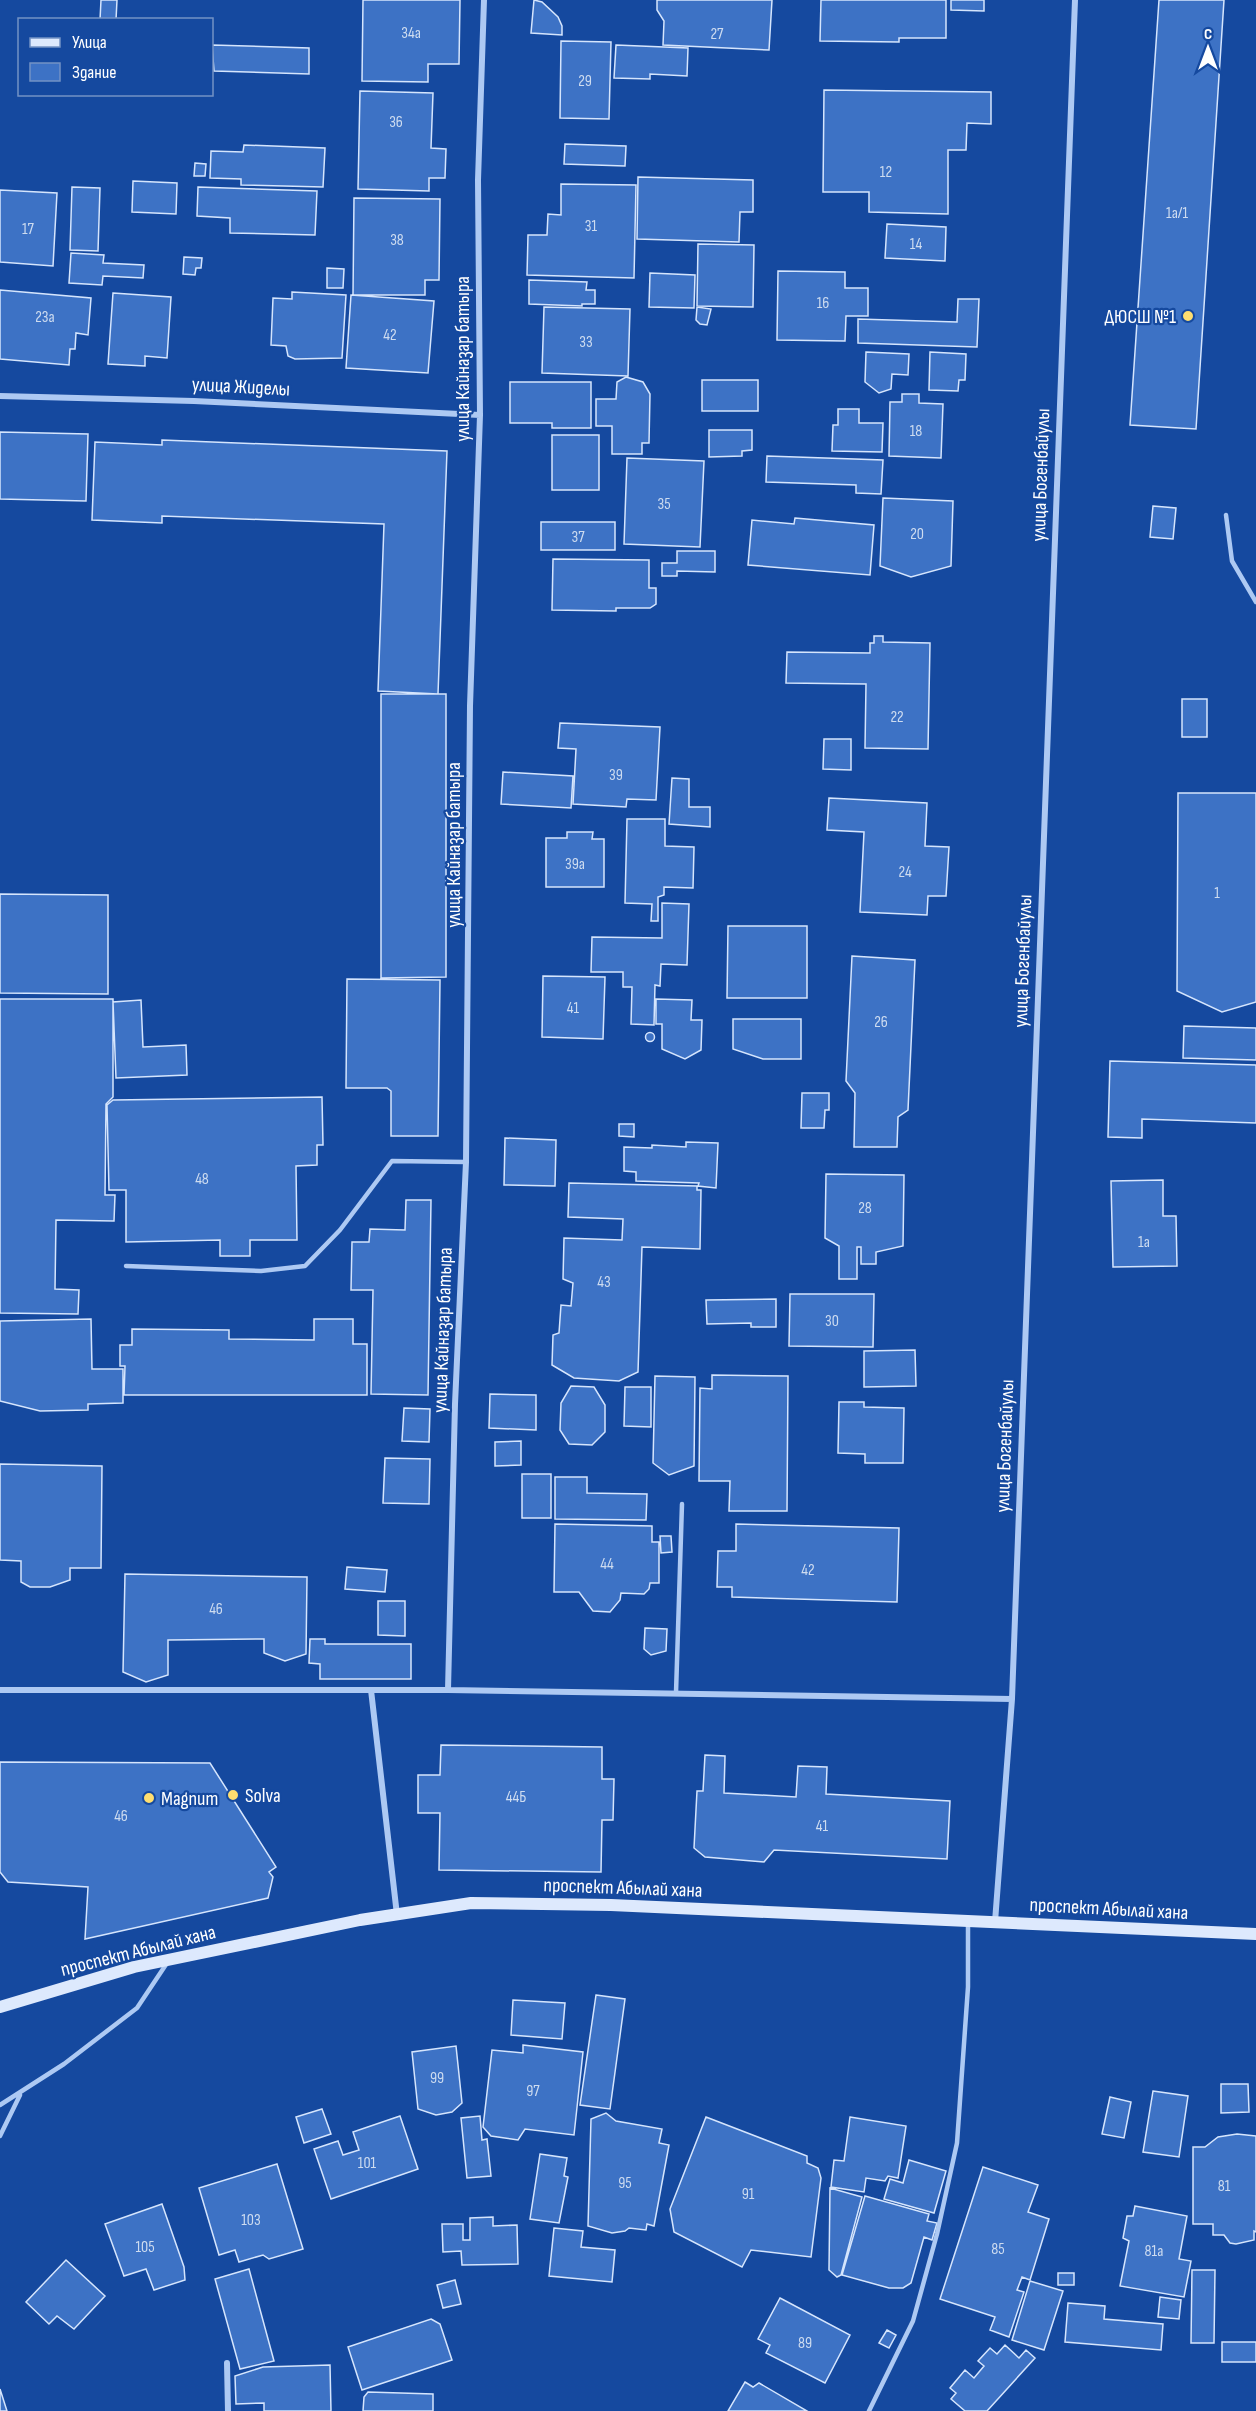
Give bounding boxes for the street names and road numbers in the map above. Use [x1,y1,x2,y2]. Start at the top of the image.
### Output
street label: улица Кайназар батыра [451,276,475,442]
street label: улица Жиделы [191,372,291,402]
street label: улица Богенбайулы [1027,408,1055,542]
street label: улица Кайназар батыра [442,762,466,928]
street label: улица Богенбайулы [1009,894,1037,1028]
street label: улица Кайназар батыра [428,1247,458,1413]
street label: улица Богенбайулы [991,1379,1019,1513]
street label: проспект Абылай хана [543,1873,703,1903]
street label: проспект Абылай хана [1029,1893,1189,1925]
street label: проспект Абылай хана [58,1920,218,1982]

